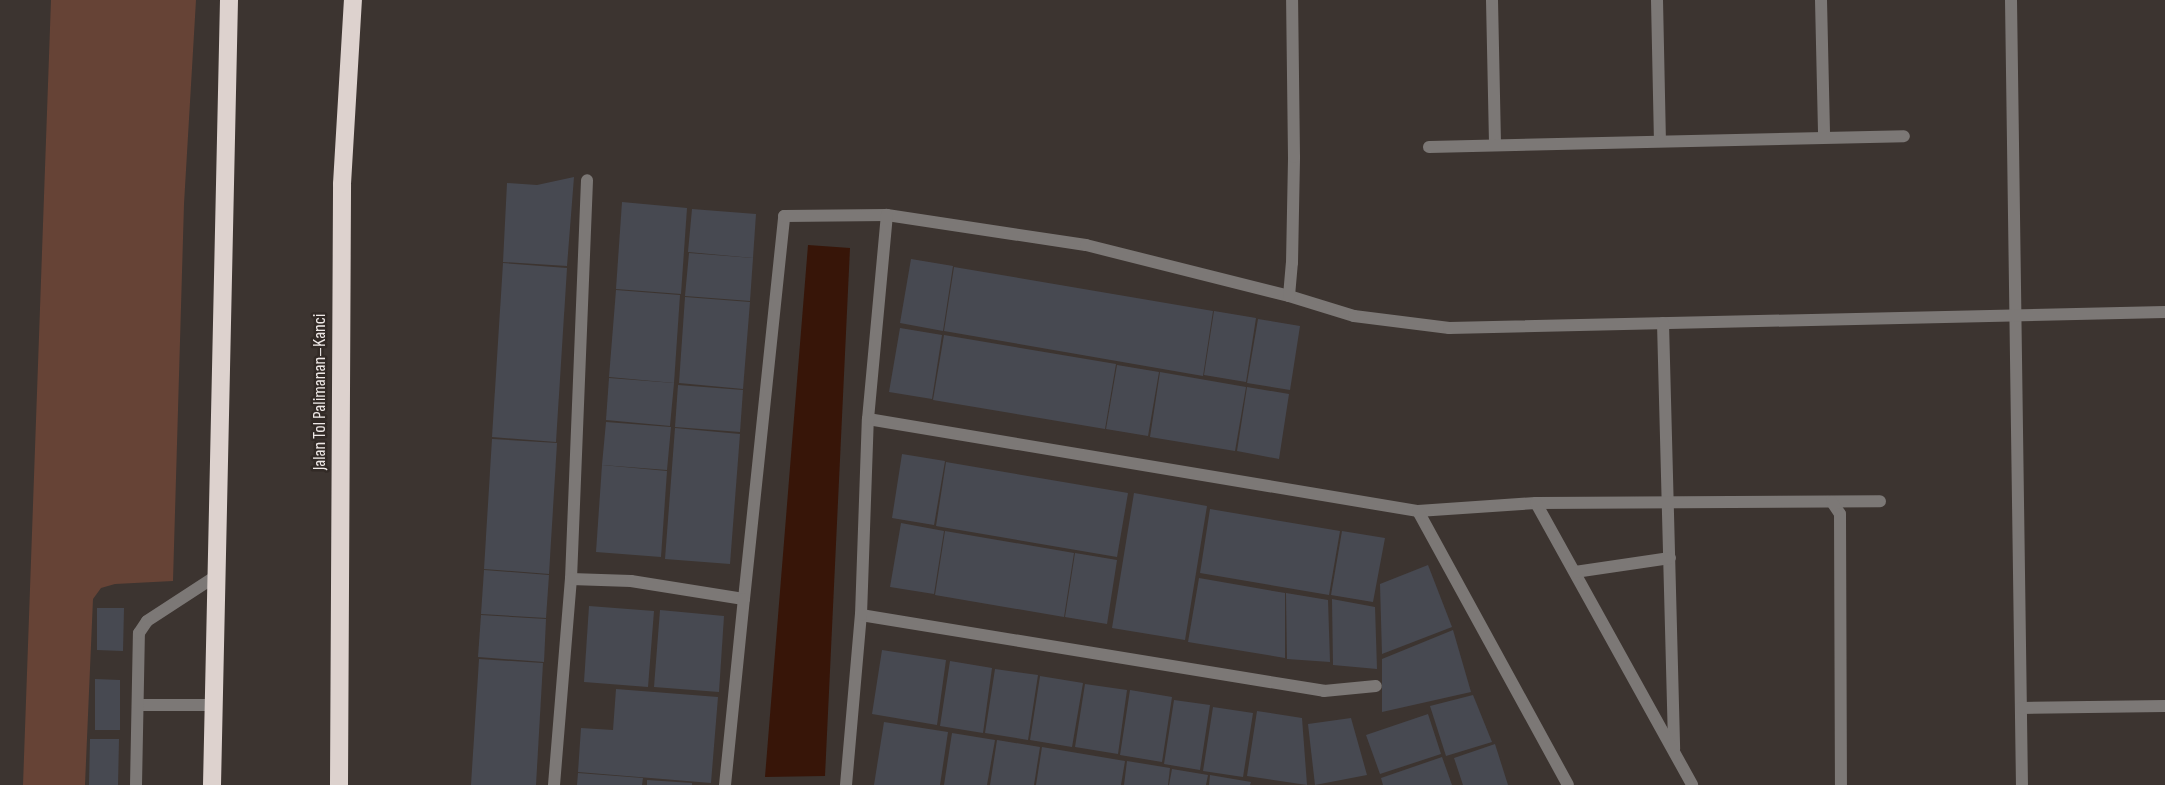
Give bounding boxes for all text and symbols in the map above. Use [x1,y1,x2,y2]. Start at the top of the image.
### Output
street label: Jalan Tol Palimanan–Kanci [309,314,331,470]

